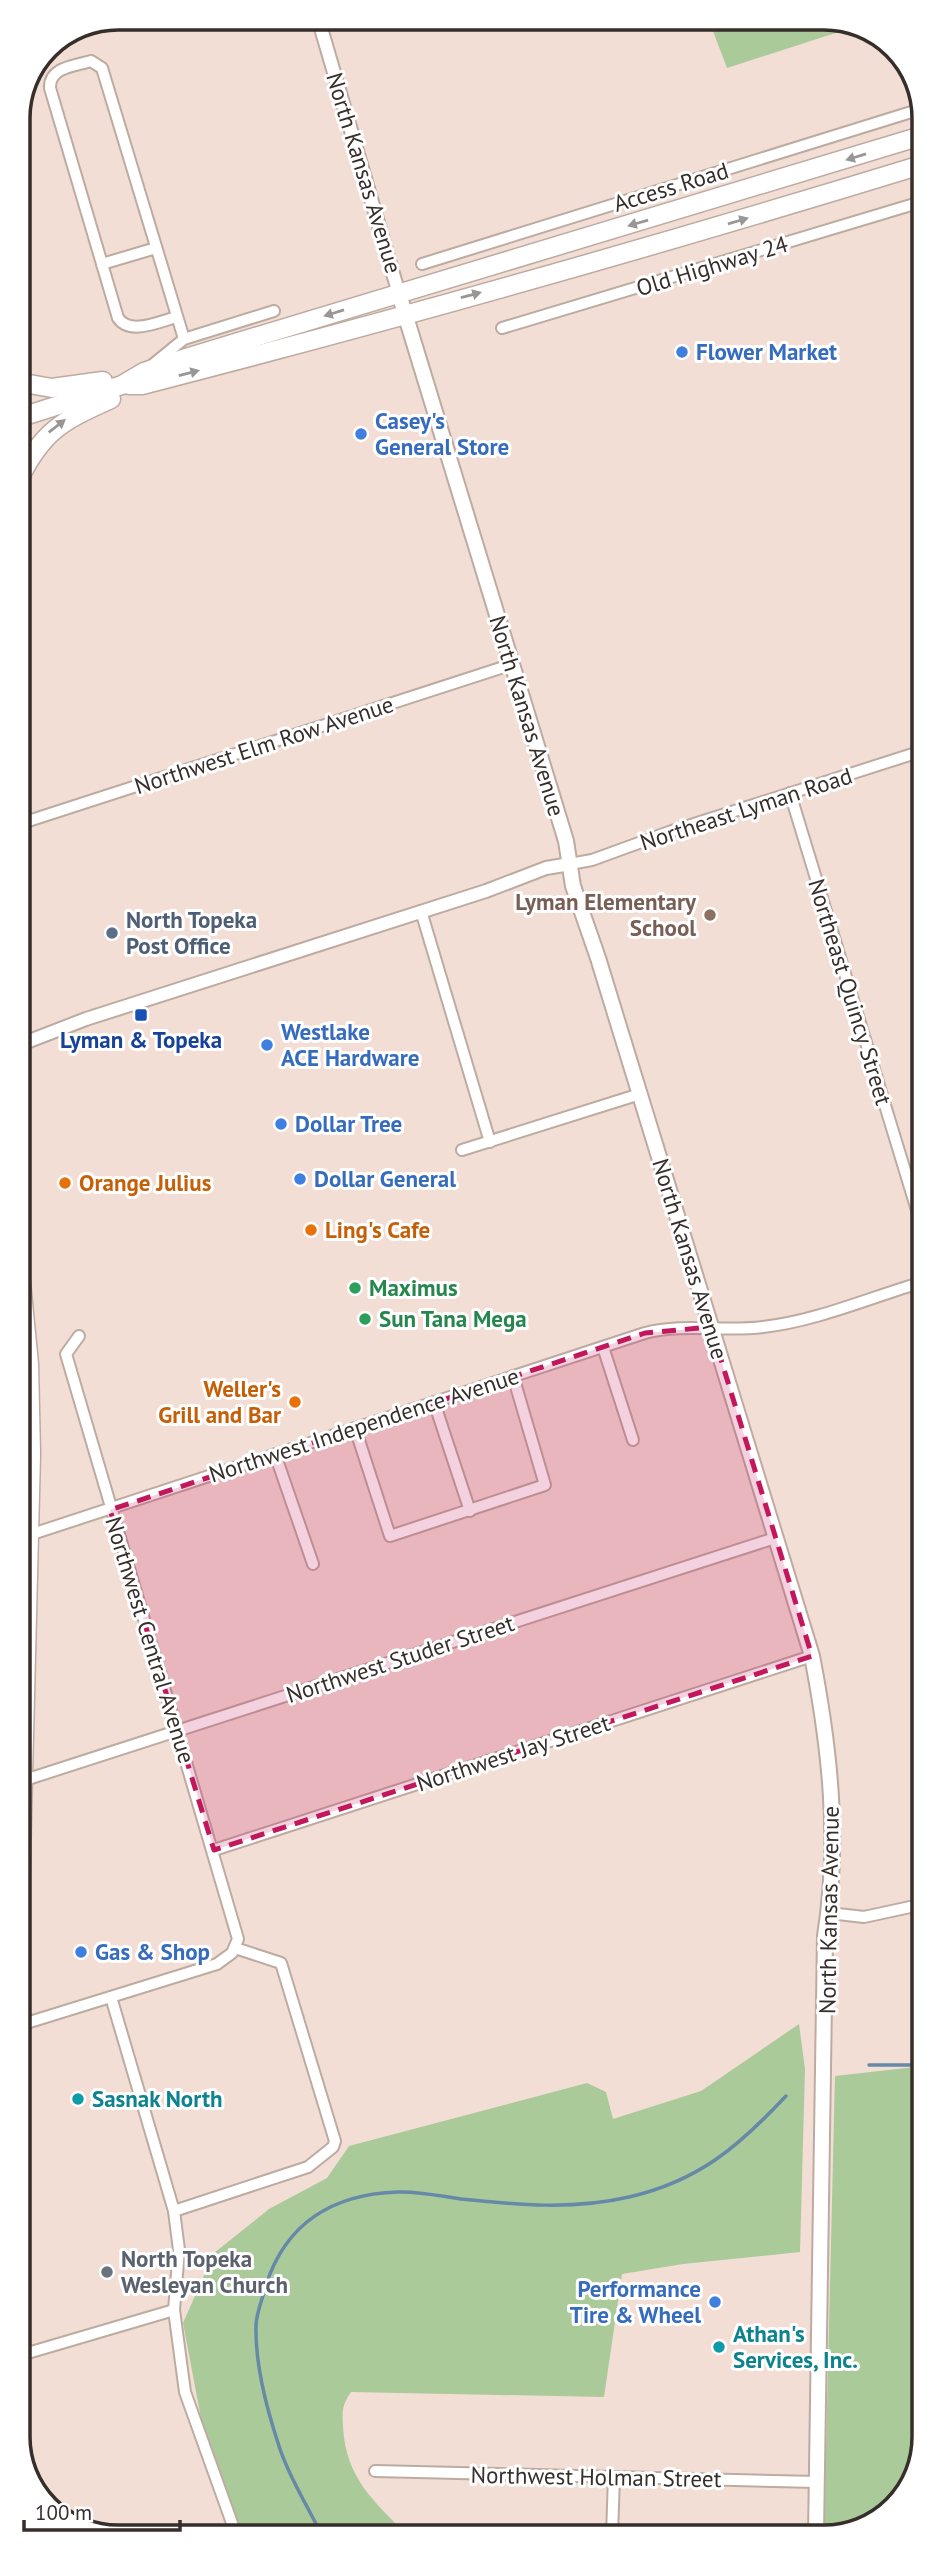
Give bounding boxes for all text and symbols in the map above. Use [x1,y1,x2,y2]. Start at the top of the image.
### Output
street label: North Kansas Avenue [320,69,409,277]
one-way arrow [845,152,866,162]
street label: Access Road [610,155,732,218]
one-way arrow [727,215,749,226]
one-way arrow [627,218,649,229]
street label: Old Highway 24 [633,229,792,302]
one-way arrow [461,289,482,299]
one-way arrow [323,309,344,319]
place label: Flower Market [696,337,837,366]
marker: Flower Market [674,344,690,360]
one-way arrow [178,367,200,378]
place label: Casey's General Store [375,406,509,461]
one-way arrow [48,419,66,433]
marker: Casey's General Store [353,426,369,442]
street label: North Kansas Avenue [483,612,572,820]
street label: Northwest Elm Row Avenue [131,689,397,800]
street label: Northeast Lyman Road [636,761,856,857]
street label: Northeast Quincy Street [802,875,899,1109]
place label: Lyman Elementary School [515,887,697,942]
place label: North Topeka Post Office [126,905,257,960]
marker: Lyman Elementary School [702,907,718,923]
marker: North Topeka Post Office [104,925,120,941]
marker: Lyman & Topeka [133,1007,149,1023]
place label: Westlake ACE Hardware [281,1017,419,1072]
place label: Lyman & Topeka [60,1025,222,1054]
marker: Westlake ACE Hardware [259,1037,275,1053]
place label: Dollar Tree [295,1109,402,1138]
marker: Dollar Tree [273,1116,289,1132]
street label: North Kansas Avenue [646,1155,735,1363]
place label: Dollar General [314,1164,456,1193]
place label: Orange Julius [79,1168,212,1197]
marker: Dollar General [292,1171,308,1187]
marker: Orange Julius [57,1175,73,1191]
place label: Ling's Cafe [325,1215,430,1244]
marker: Ling's Cafe [303,1222,319,1238]
place label: Maximus [369,1273,458,1302]
marker: Maximus [347,1280,363,1296]
place label: Sun Tana Mega [379,1304,527,1333]
marker: Sun Tana Mega [357,1311,373,1327]
street label: Northwest Independence Avenue [205,1361,522,1488]
place label: Weller's Grill and Bar [158,1374,282,1429]
marker: Weller's Grill and Bar [287,1394,303,1410]
street label: Northwest Central Avenue [99,1513,202,1767]
street label: Northwest Studer Street [282,1608,518,1709]
street label: Northwest Jay Street [413,1708,613,1797]
street label: North Kansas Avenue [812,1806,845,2014]
place label: Gas & Shop [95,1937,210,1966]
marker: Gas & Shop [73,1944,89,1960]
place label: Sasnak North [92,2084,222,2113]
marker: Sasnak North [70,2091,86,2107]
place label: North Topeka Wesleyan Church [121,2244,288,2299]
marker: North Topeka Wesleyan Church [99,2264,115,2280]
place label: Performance Tire & Wheel [570,2274,701,2329]
marker: Performance Tire & Wheel [707,2294,723,2310]
place label: Athan's Services, Inc. [733,2319,858,2374]
marker: Athan's Services, Inc. [711,2339,727,2355]
street label: Northwest Holman Street [470,2460,722,2493]
scale bar [24,2488,180,2532]
text: 100 m [35,2499,92,2526]

